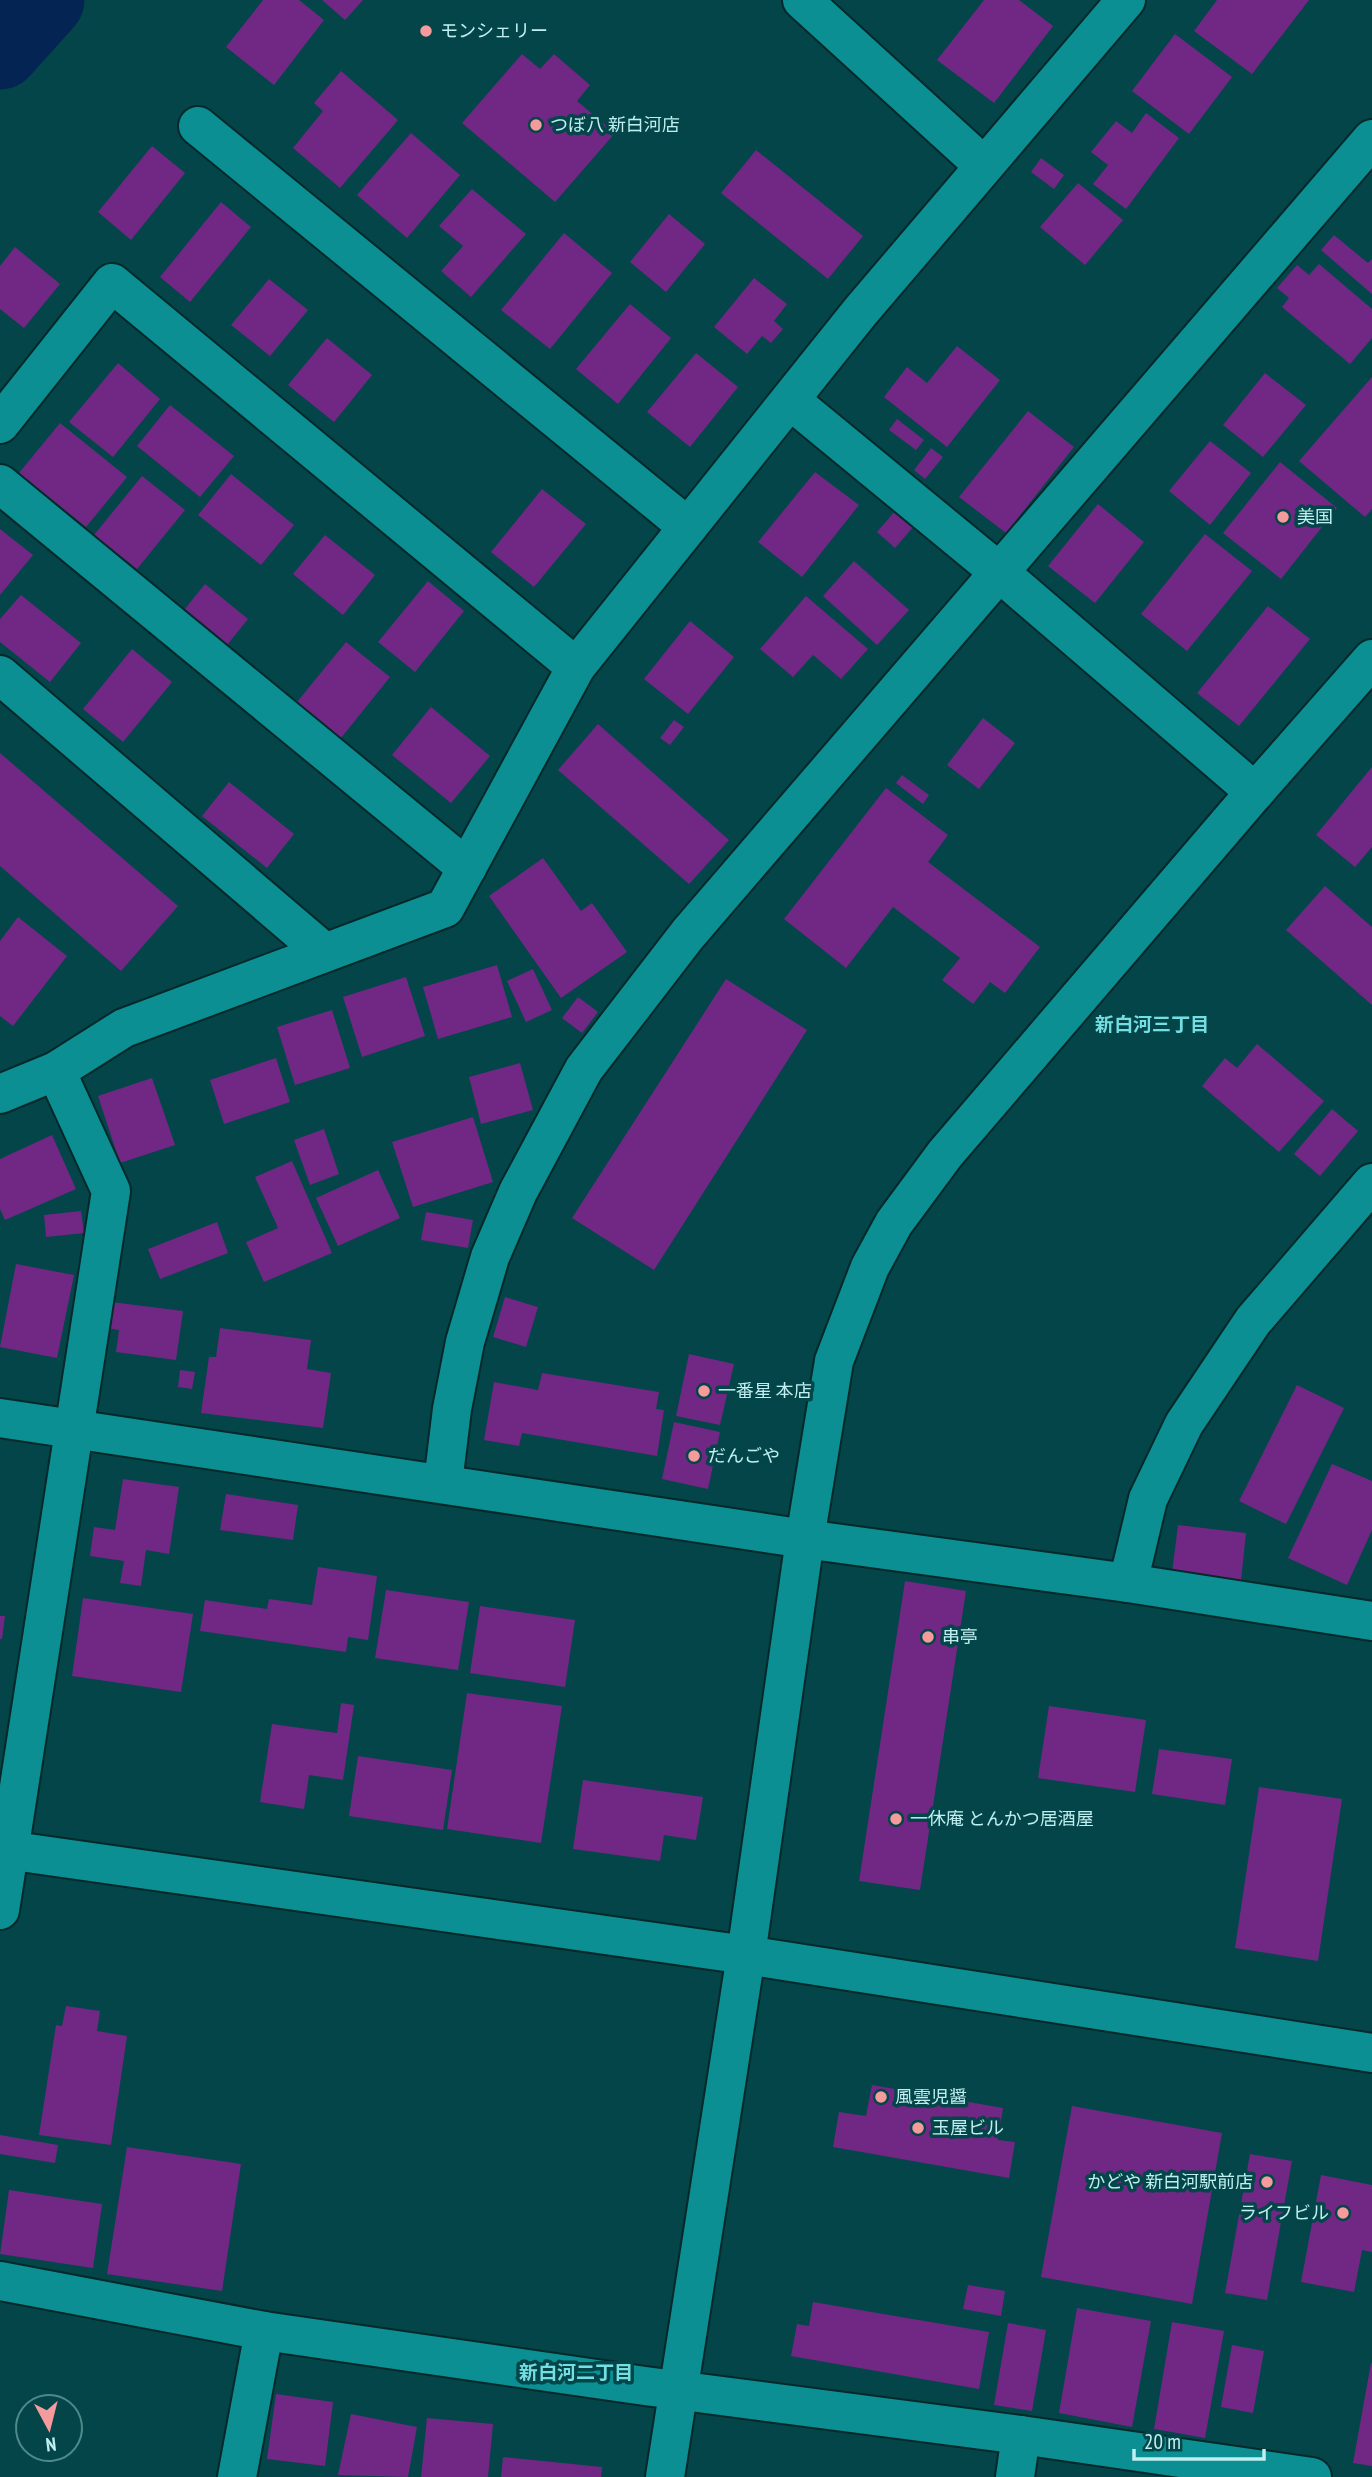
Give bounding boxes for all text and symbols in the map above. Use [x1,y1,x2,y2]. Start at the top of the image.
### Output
place label: モンシェリー [440,19,548,42]
marker: モンシェリー [418,23,434,39]
place label: つぼ八 新白河店 [550,113,680,136]
marker: つぼ八 新白河店 [528,117,544,133]
place label: 美国 [1297,505,1333,528]
marker: 美国 [1275,509,1291,525]
district label: 新白河三丁目 [1095,1012,1209,1036]
place label: 一番星 本店 [718,1379,812,1402]
marker: 一番星 本店 [696,1383,712,1399]
place label: だんごや [708,1444,780,1467]
marker: だんごや [686,1448,702,1464]
place label: 串亭 [942,1625,978,1648]
marker: 串亭 [920,1629,936,1645]
place label: 一休庵 とんかつ居酒屋 [910,1807,1094,1830]
marker: 一休庵 とんかつ居酒屋 [888,1811,904,1827]
place label: 風雲児醤 [895,2085,967,2108]
marker: 風雲児醤 [873,2089,889,2105]
place label: 玉屋ビル [932,2116,1004,2139]
marker: 玉屋ビル [910,2120,926,2136]
place label: かどや 新白河駅前店 [1087,2170,1253,2193]
marker: かどや 新白河駅前店 [1259,2174,1275,2190]
place label: ライフビル [1239,2201,1329,2224]
marker: ライフビル [1335,2205,1351,2221]
district label: 新白河二丁目 [519,2360,633,2384]
north arrow [14,2393,84,2463]
scale bar [1134,2418,1264,2462]
text: 20 m [1144,2428,1181,2455]
text: N [45,2432,58,2457]

